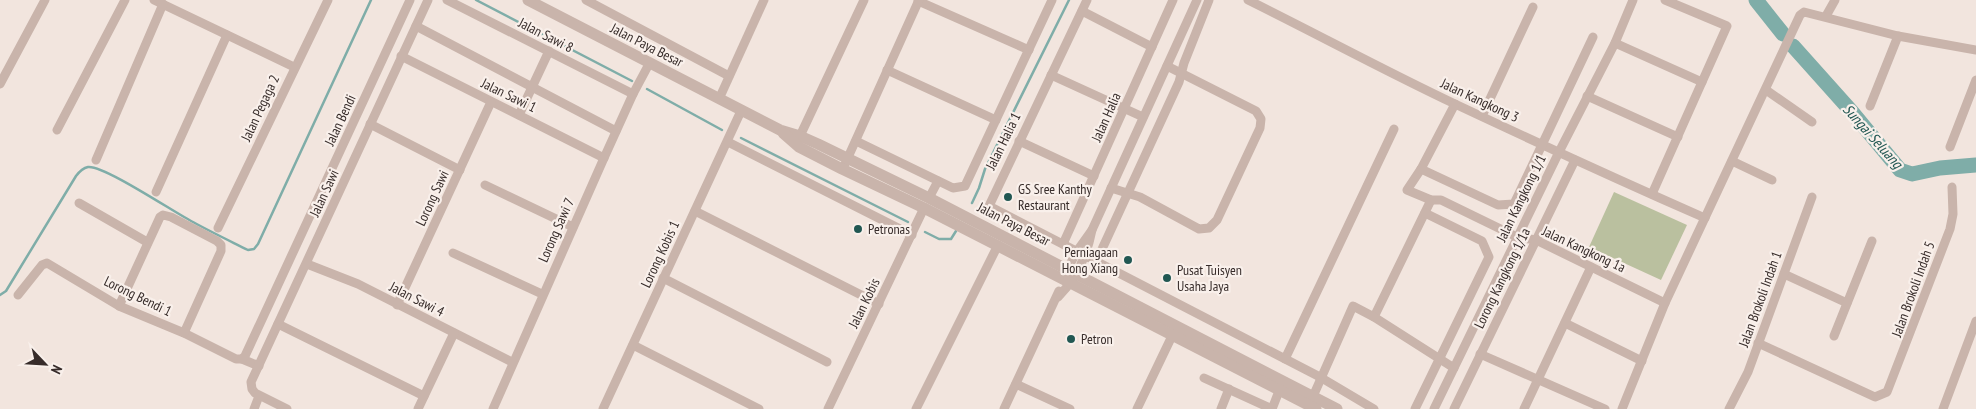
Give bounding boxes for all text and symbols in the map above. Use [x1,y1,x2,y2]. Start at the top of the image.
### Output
street label: Jalan Sawi 8 [515,13,576,56]
street label: Jalan Paya Besar [607,19,686,71]
street label: Jalan Pegaga 2 [236,72,283,145]
street label: Jalan Sawi 1 [478,74,540,116]
street label: Jalan Kangkong 3 [1437,74,1522,126]
street label: Jalan Halia [1087,90,1125,145]
street label: Jalan Bendi [320,91,360,149]
water label: Sungai Seluang [1839,100,1908,173]
street label: Jalan Halia 1 [981,110,1025,173]
street label: Jalan Kangkong 1/1 [1492,152,1550,245]
street label: Jalan Sawi [305,167,343,220]
street label: Lorong Sawi [411,167,453,229]
place label: GS Sree Kanthy Restaurant [1018,180,1092,214]
marker: GS Sree Kanthy Restaurant [1002,191,1014,203]
street label: Lorong Sawi 7 [534,195,578,265]
street label: Jalan Paya Besar [974,198,1053,250]
street label: Lorong Kobis 1 [637,218,683,290]
place label: Petronas [868,220,910,238]
street label: Jalan Kangkong 1a [1539,221,1628,276]
marker: Petronas [852,223,864,235]
street label: Lorong Kangkong 1/1a [1470,225,1534,331]
street label: Jalan Brokoli Indah 5 [1887,239,1939,340]
place label: Perniagaan Hong Xiang [1062,243,1118,277]
street label: Jalan Brokoli Indah 1 [1734,249,1786,350]
marker: Perniagaan Hong Xiang [1122,254,1134,266]
place label: Pusat Tuisyen Usaha Jaya [1177,261,1242,295]
street label: Lorong Bendi 1 [101,272,175,320]
marker: Pusat Tuisyen Usaha Jaya [1161,272,1173,284]
street label: Jalan Kobis [844,275,884,332]
street label: Jalan Sawi 4 [386,277,448,321]
place label: Petron [1081,330,1113,348]
marker: Petron [1065,333,1077,345]
north arrow [20,339,70,389]
text: N [47,362,67,377]

